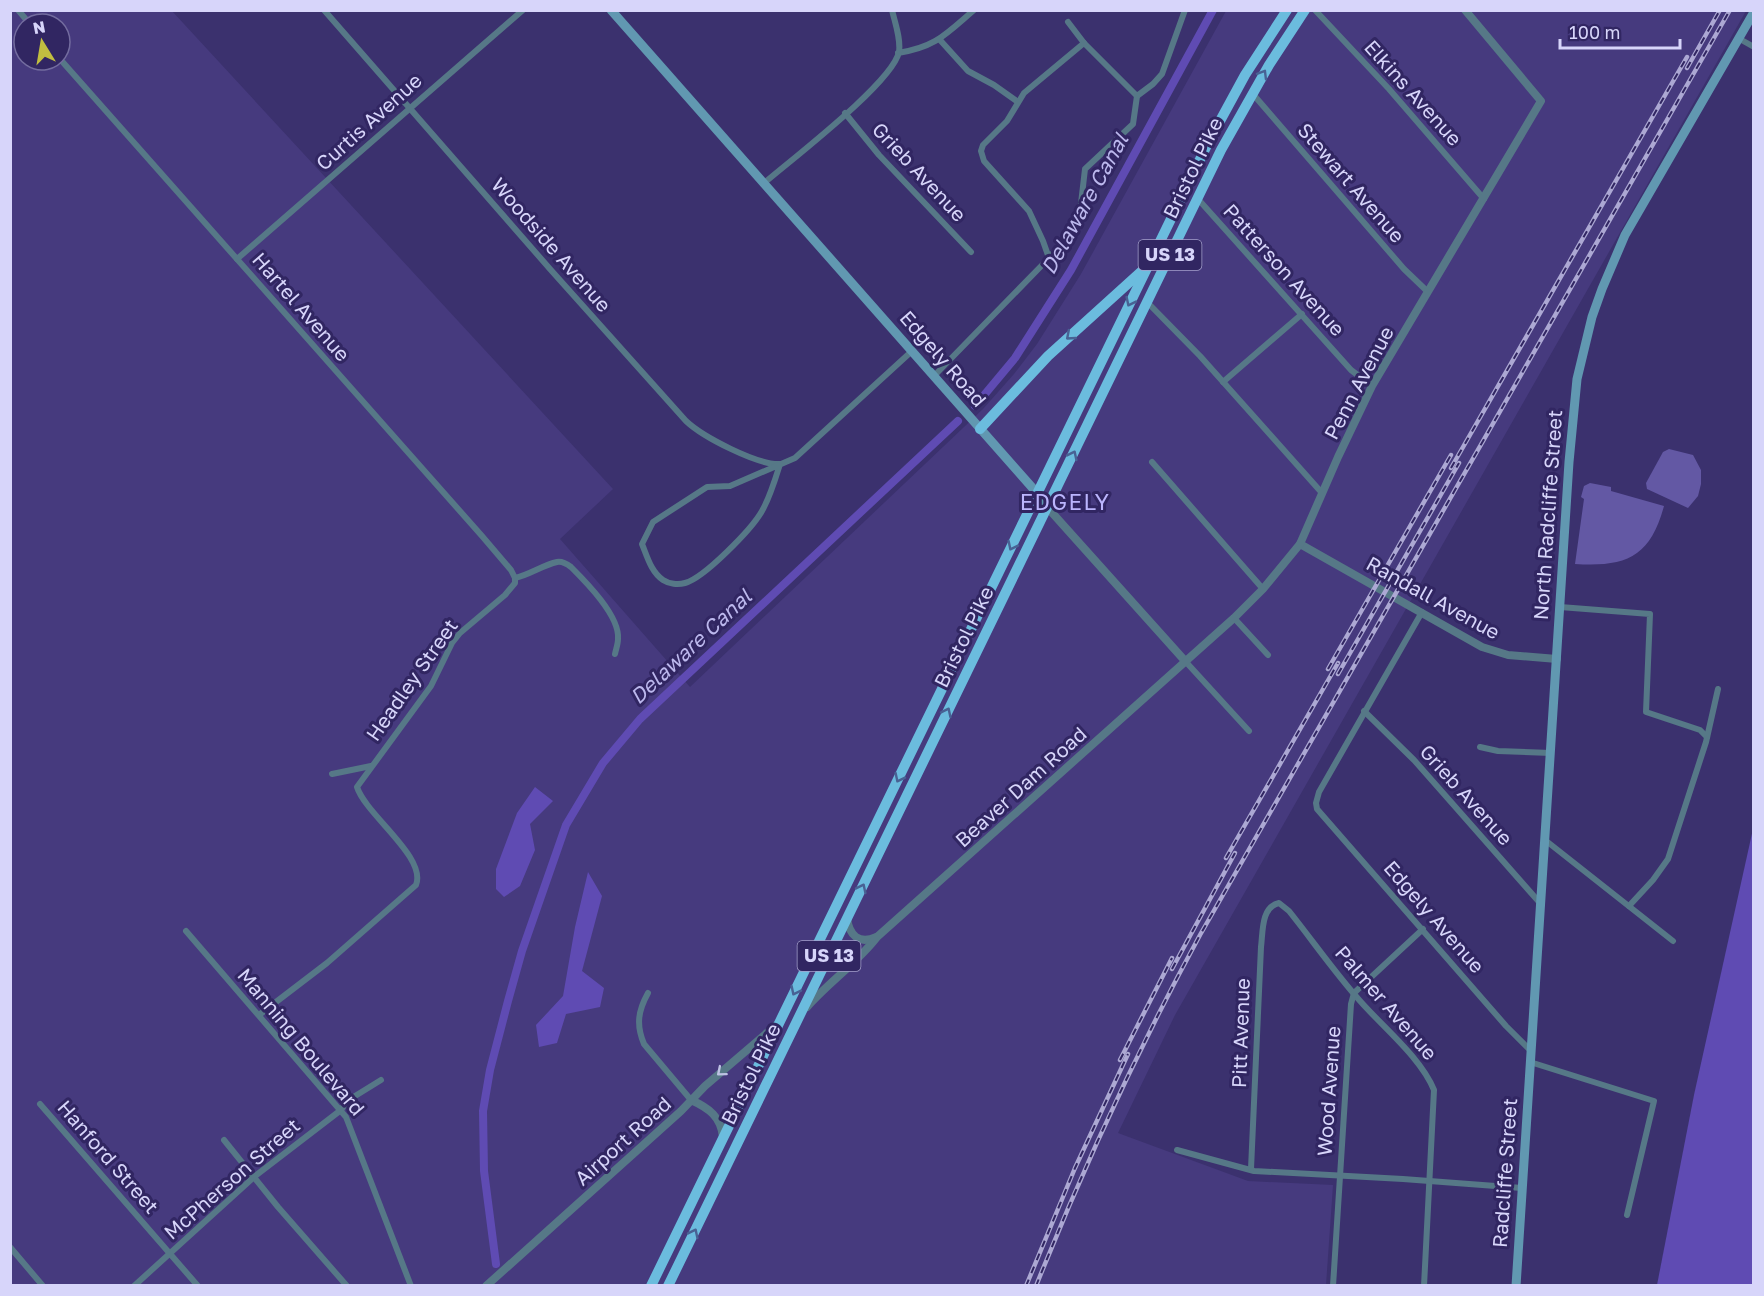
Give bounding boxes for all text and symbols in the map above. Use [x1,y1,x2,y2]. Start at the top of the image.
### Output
north arrow [12,12,72,72]
scale bar [1560,12,1680,50]
text: N [31,16,47,38]
text: 100 m [1569,21,1620,43]
street label: Elkins Avenue [1360,35,1467,150]
street label: Curtis Avenue [311,68,426,175]
one-way arrow [1256,70,1268,80]
street label: Bristol Pike [1157,113,1227,222]
street label: Grieb Avenue [868,117,972,226]
street label: Stewart Avenue [1293,118,1410,247]
water label: Delaware Canal [1035,128,1134,278]
street label: Woodside Avenue [487,172,617,316]
street label: Patterson Avenue [1219,198,1350,340]
road number: US 13 [1138,240,1202,270]
street label: Hartel Avenue [248,247,356,366]
one-way arrow [1126,296,1138,307]
street label: Edgely Road [896,305,992,411]
street label: Penn Avenue [1318,322,1398,443]
one-way arrow [1066,329,1076,340]
street label: North Radcliffe Street [1528,409,1566,621]
one-way arrow [1065,450,1077,461]
district label: EDGELY [1020,488,1110,515]
one-way arrow [1007,540,1019,551]
street label: Randall Avenue [1363,551,1504,644]
water label: Delaware Canal [624,582,757,709]
street label: Bristol Pike [928,582,998,691]
street label: Headley Street [360,614,462,745]
one-way arrow [940,708,952,719]
street label: Beaver Dam Road [950,721,1091,851]
street label: Grieb Avenue [1415,739,1518,849]
one-way arrow [894,771,906,782]
street label: Edgely Avenue [1379,855,1490,977]
one-way arrow [854,883,866,894]
street label: Palmer Avenue [1331,940,1443,1064]
road number: US 13 [798,941,860,971]
street label: Manning Boulevard [233,963,370,1120]
street label: Pitt Avenue [1226,978,1254,1088]
one-way arrow [790,984,802,995]
street label: Bristol Pike [715,1019,785,1128]
street label: Wood Avenue [1311,1025,1345,1157]
one-way arrow [717,1065,728,1076]
street label: Airport Road [569,1091,675,1190]
street label: Hanford Street [53,1095,164,1218]
street label: Radcliffe Street [1487,1097,1521,1249]
street label: McPherson Street [159,1113,304,1244]
one-way arrow [686,1228,698,1239]

